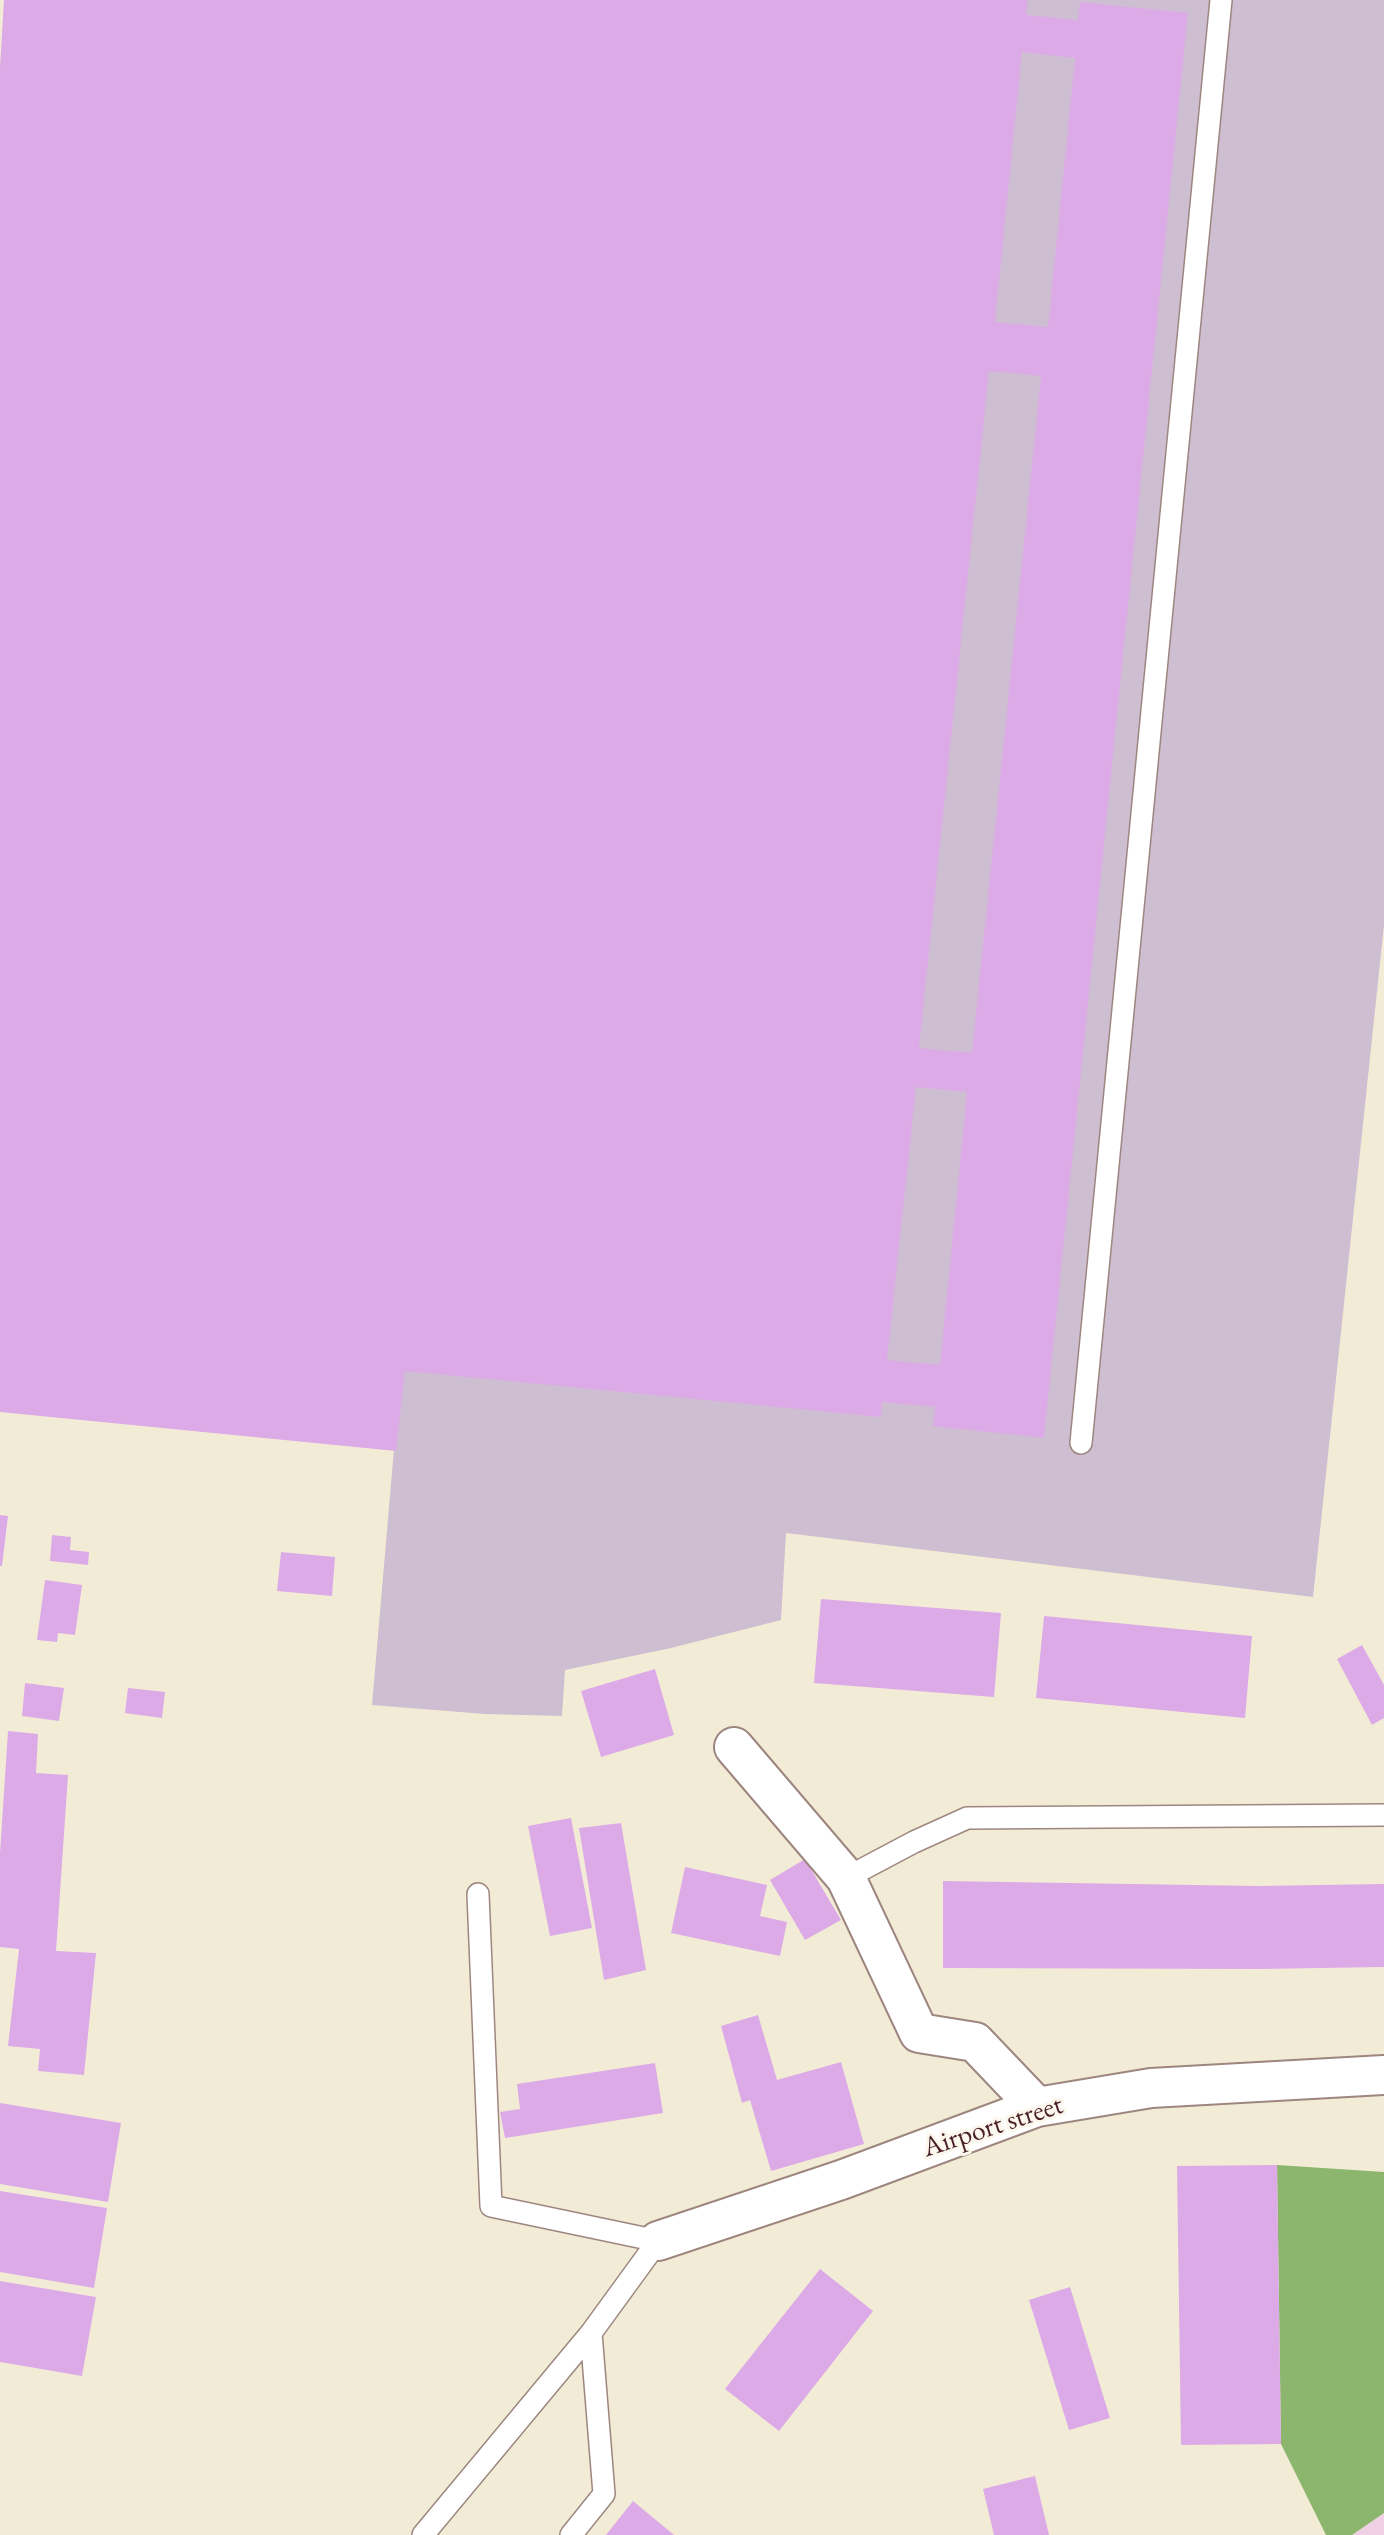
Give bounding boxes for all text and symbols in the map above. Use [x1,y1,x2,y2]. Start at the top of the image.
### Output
street label: Аirport street [919,2089,1067,2165]

